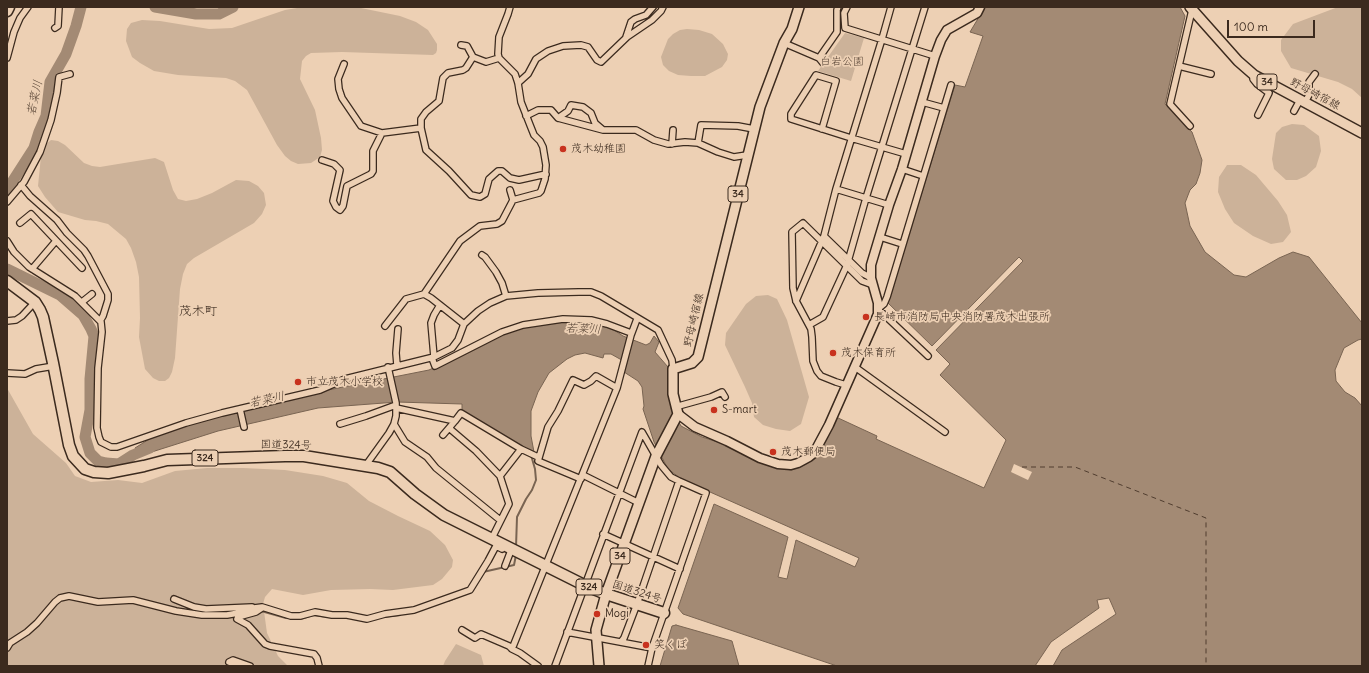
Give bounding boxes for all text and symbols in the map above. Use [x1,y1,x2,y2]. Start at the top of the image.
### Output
scale bar [1229,12,1317,38]
text: 100 m [1234,19,1268,34]
park label: 白岩公園 [820,55,864,69]
road number: 34 [1257,74,1277,90]
street label: 野母崎宿線 [1288,75,1342,113]
water label: 若菜川 [24,79,46,117]
place label: 茂木幼稚園 [571,142,626,156]
marker: 茂木幼稚園 [558,144,568,154]
road number: 34 [728,186,748,202]
street label: 野母崎宿線 [681,292,707,348]
district label: 茂木町 [179,303,217,319]
place label: 長崎市消防局中央消防署茂木出張所 [874,310,1050,324]
marker: 長崎市消防局中央消防署茂木出張所 [861,312,871,322]
water label: 若菜川 [565,321,601,337]
place label: 茂木保育所 [841,346,896,360]
marker: 茂木保育所 [828,348,838,358]
place label: 市立茂木小学校 [306,375,383,389]
marker: 市立茂木小学校 [293,377,303,387]
water label: 若菜川 [248,389,286,411]
place label: S-mart [722,403,757,417]
marker: S-mart [709,405,719,415]
street label: 国道324号 [260,438,312,452]
place label: 茂木郵便局 [781,445,836,459]
marker: 茂木郵便局 [768,447,778,457]
road number: 324 [192,450,218,466]
road number: 34 [610,548,630,564]
street label: 国道324号 [610,578,664,606]
road number: 324 [576,579,602,595]
place label: Mogi [605,607,629,621]
marker: Mogi [592,609,602,619]
place label: 笑くぼ [654,638,687,652]
marker: 笑くぼ [641,640,651,650]

